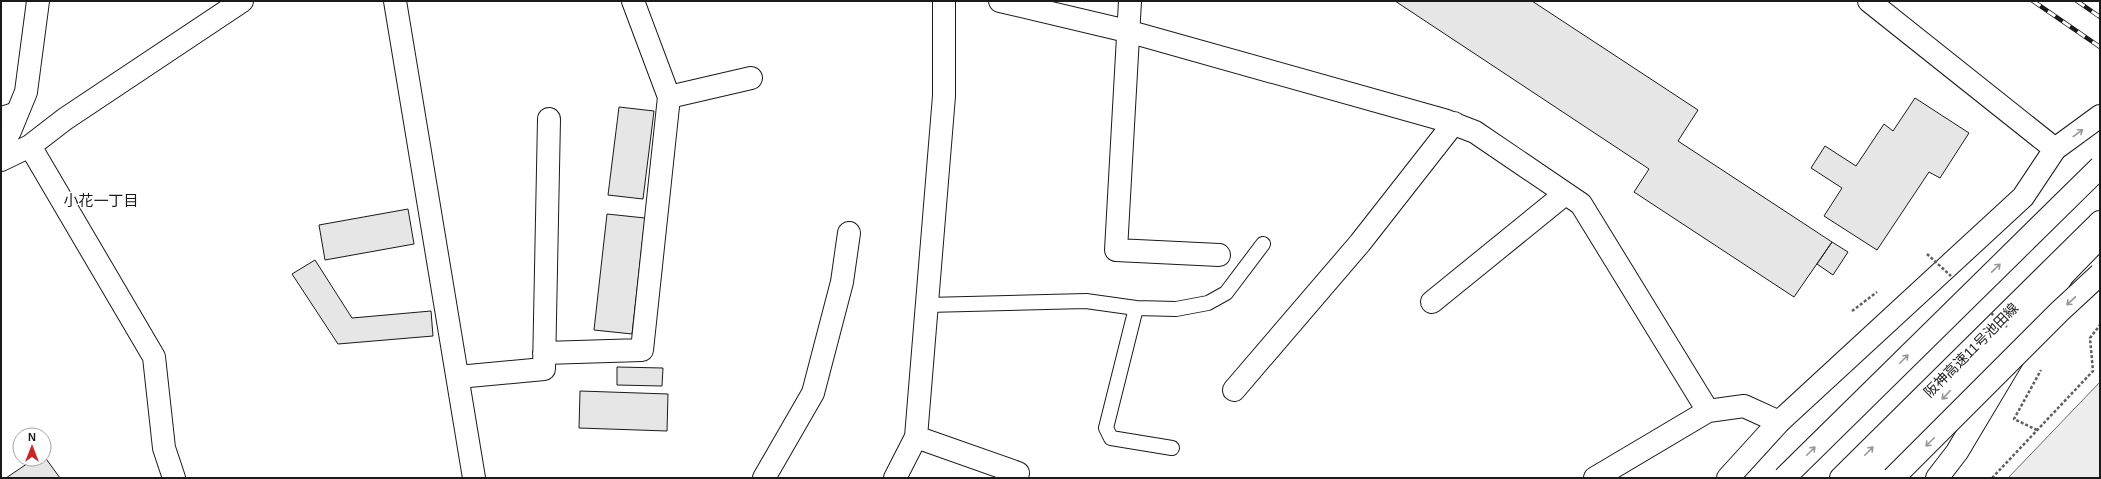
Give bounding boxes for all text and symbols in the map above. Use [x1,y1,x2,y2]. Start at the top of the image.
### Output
one-way arrow [2072,128,2083,137]
district label: 小花一丁目 [63,192,139,209]
one-way arrow [1991,263,2001,273]
one-way arrow [2066,296,2077,305]
street label: 阪神高速11号池田線 [1921,300,2021,400]
one-way arrow [1899,354,1909,364]
one-way arrow [1941,390,1950,400]
north arrow [12,427,52,467]
text: N [28,431,36,443]
one-way arrow [1925,437,1935,447]
one-way arrow [1806,446,1816,455]
one-way arrow [1864,446,1874,455]

